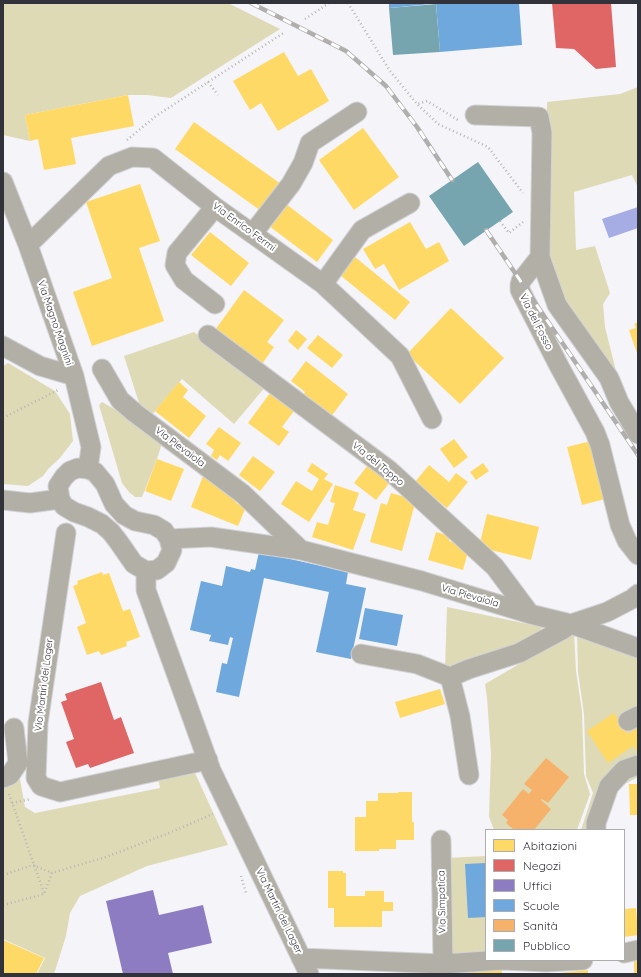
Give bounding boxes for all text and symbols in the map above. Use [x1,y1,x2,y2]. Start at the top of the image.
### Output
street label: Via Enrico Fermi [210,200,278,254]
street label: Via Magno Magnini [35,279,75,367]
street label: Via del Fosso [517,292,555,352]
street label: Via Pievaiola [153,424,207,470]
street label: Via del Toppo [350,439,406,489]
street label: Via Pievaiola [440,582,500,610]
street label: Via Martiri dei Lager [32,638,56,732]
legend [485,829,625,961]
text: Abitazioni [523,838,577,853]
text: Negozi [523,858,561,873]
street label: Via Martiri dei Lager [253,866,305,956]
street label: Via Simpatica [435,870,449,934]
text: Uffici [523,878,552,893]
text: Scuole [523,898,559,913]
text: Sanità [523,918,558,933]
text: Pubblico [523,938,570,953]

